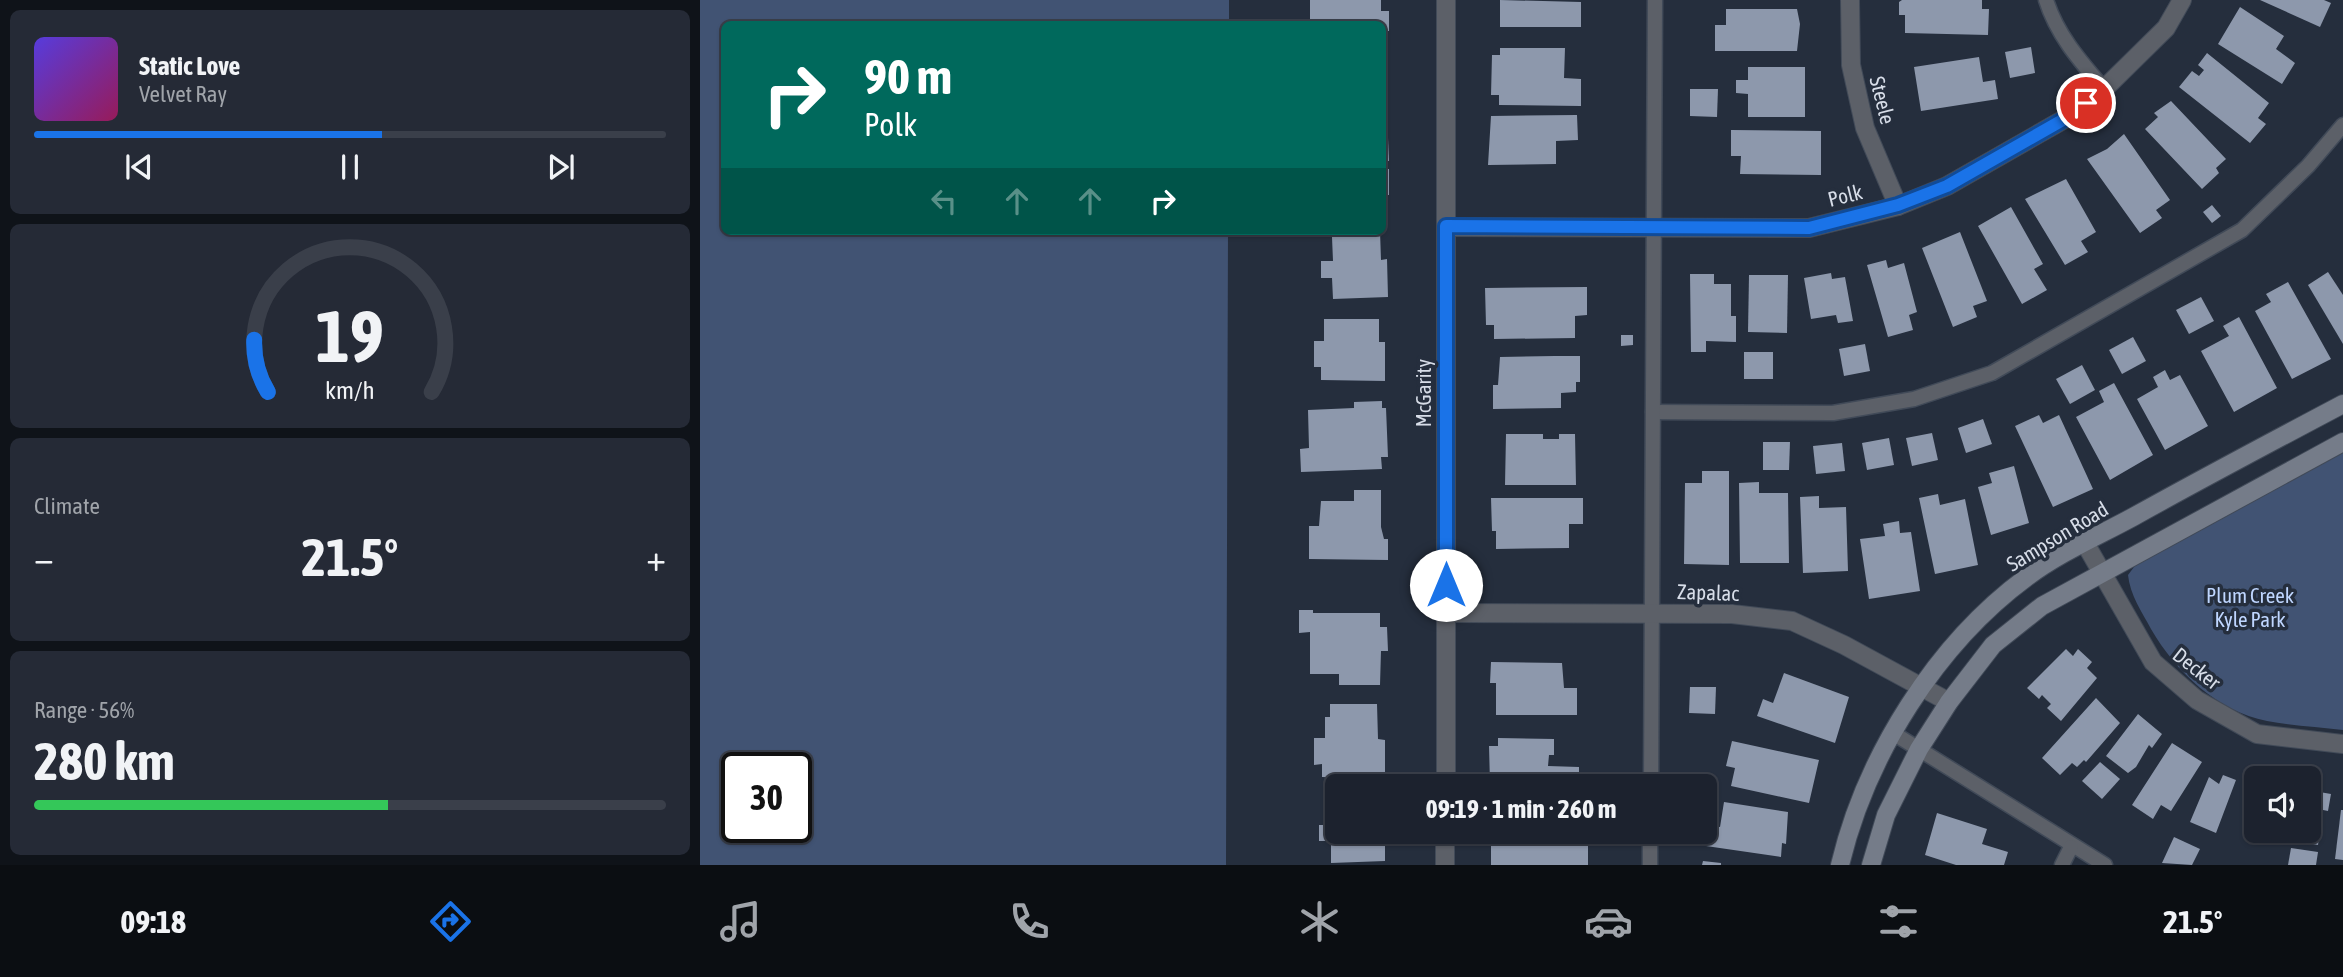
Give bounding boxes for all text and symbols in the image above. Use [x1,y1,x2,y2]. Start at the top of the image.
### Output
text: 90 m [864,48,952,104]
icon: right [749,49,840,140]
text: Static Love [139,51,240,81]
pin [2056,73,2116,133]
street label: Steele [1865,74,1901,126]
text: Velvet Ray [139,81,227,107]
icon: arrive [2067,84,2105,122]
text: Polk [864,106,917,143]
icon: previous [120,148,158,186]
icon: pause [331,148,369,186]
icon: next [542,148,580,186]
street label: Polk [1825,179,1865,211]
icon: left [925,182,963,220]
icon: ahead [998,182,1036,220]
icon: ahead [1071,182,1109,220]
icon: right [1144,182,1182,220]
text: 19 [316,294,384,377]
street label: McGarity [1411,358,1435,427]
text: km/h [325,375,375,403]
text: Climate [34,493,100,519]
street label: Sampson Road [2002,496,2112,576]
text: 21.5° [302,527,398,587]
text: − [34,536,54,579]
text: + [646,536,666,579]
position arrow [1409,548,1483,622]
street label: Zapalac [1677,579,1740,605]
park label: Plum Creek Kyle Park [2206,583,2294,631]
street label: Decker [2169,642,2226,694]
text: Range · 56% [34,697,134,723]
text: 280 km [34,731,175,791]
speed limit sign: 30 [721,752,812,843]
map controls [2244,766,2321,843]
button: sound [2244,766,2321,843]
text: 09:19 · 1 min · 260 m [1426,794,1616,824]
icon: directions [426,897,475,946]
icon: music [716,897,765,946]
icon: phone [1005,897,1054,946]
icon: climate [1295,897,1344,946]
icon: car [1584,897,1633,946]
icon: filters [1874,897,1923,946]
text: 09:18 [120,903,186,940]
text: 21.5° [2163,903,2223,940]

